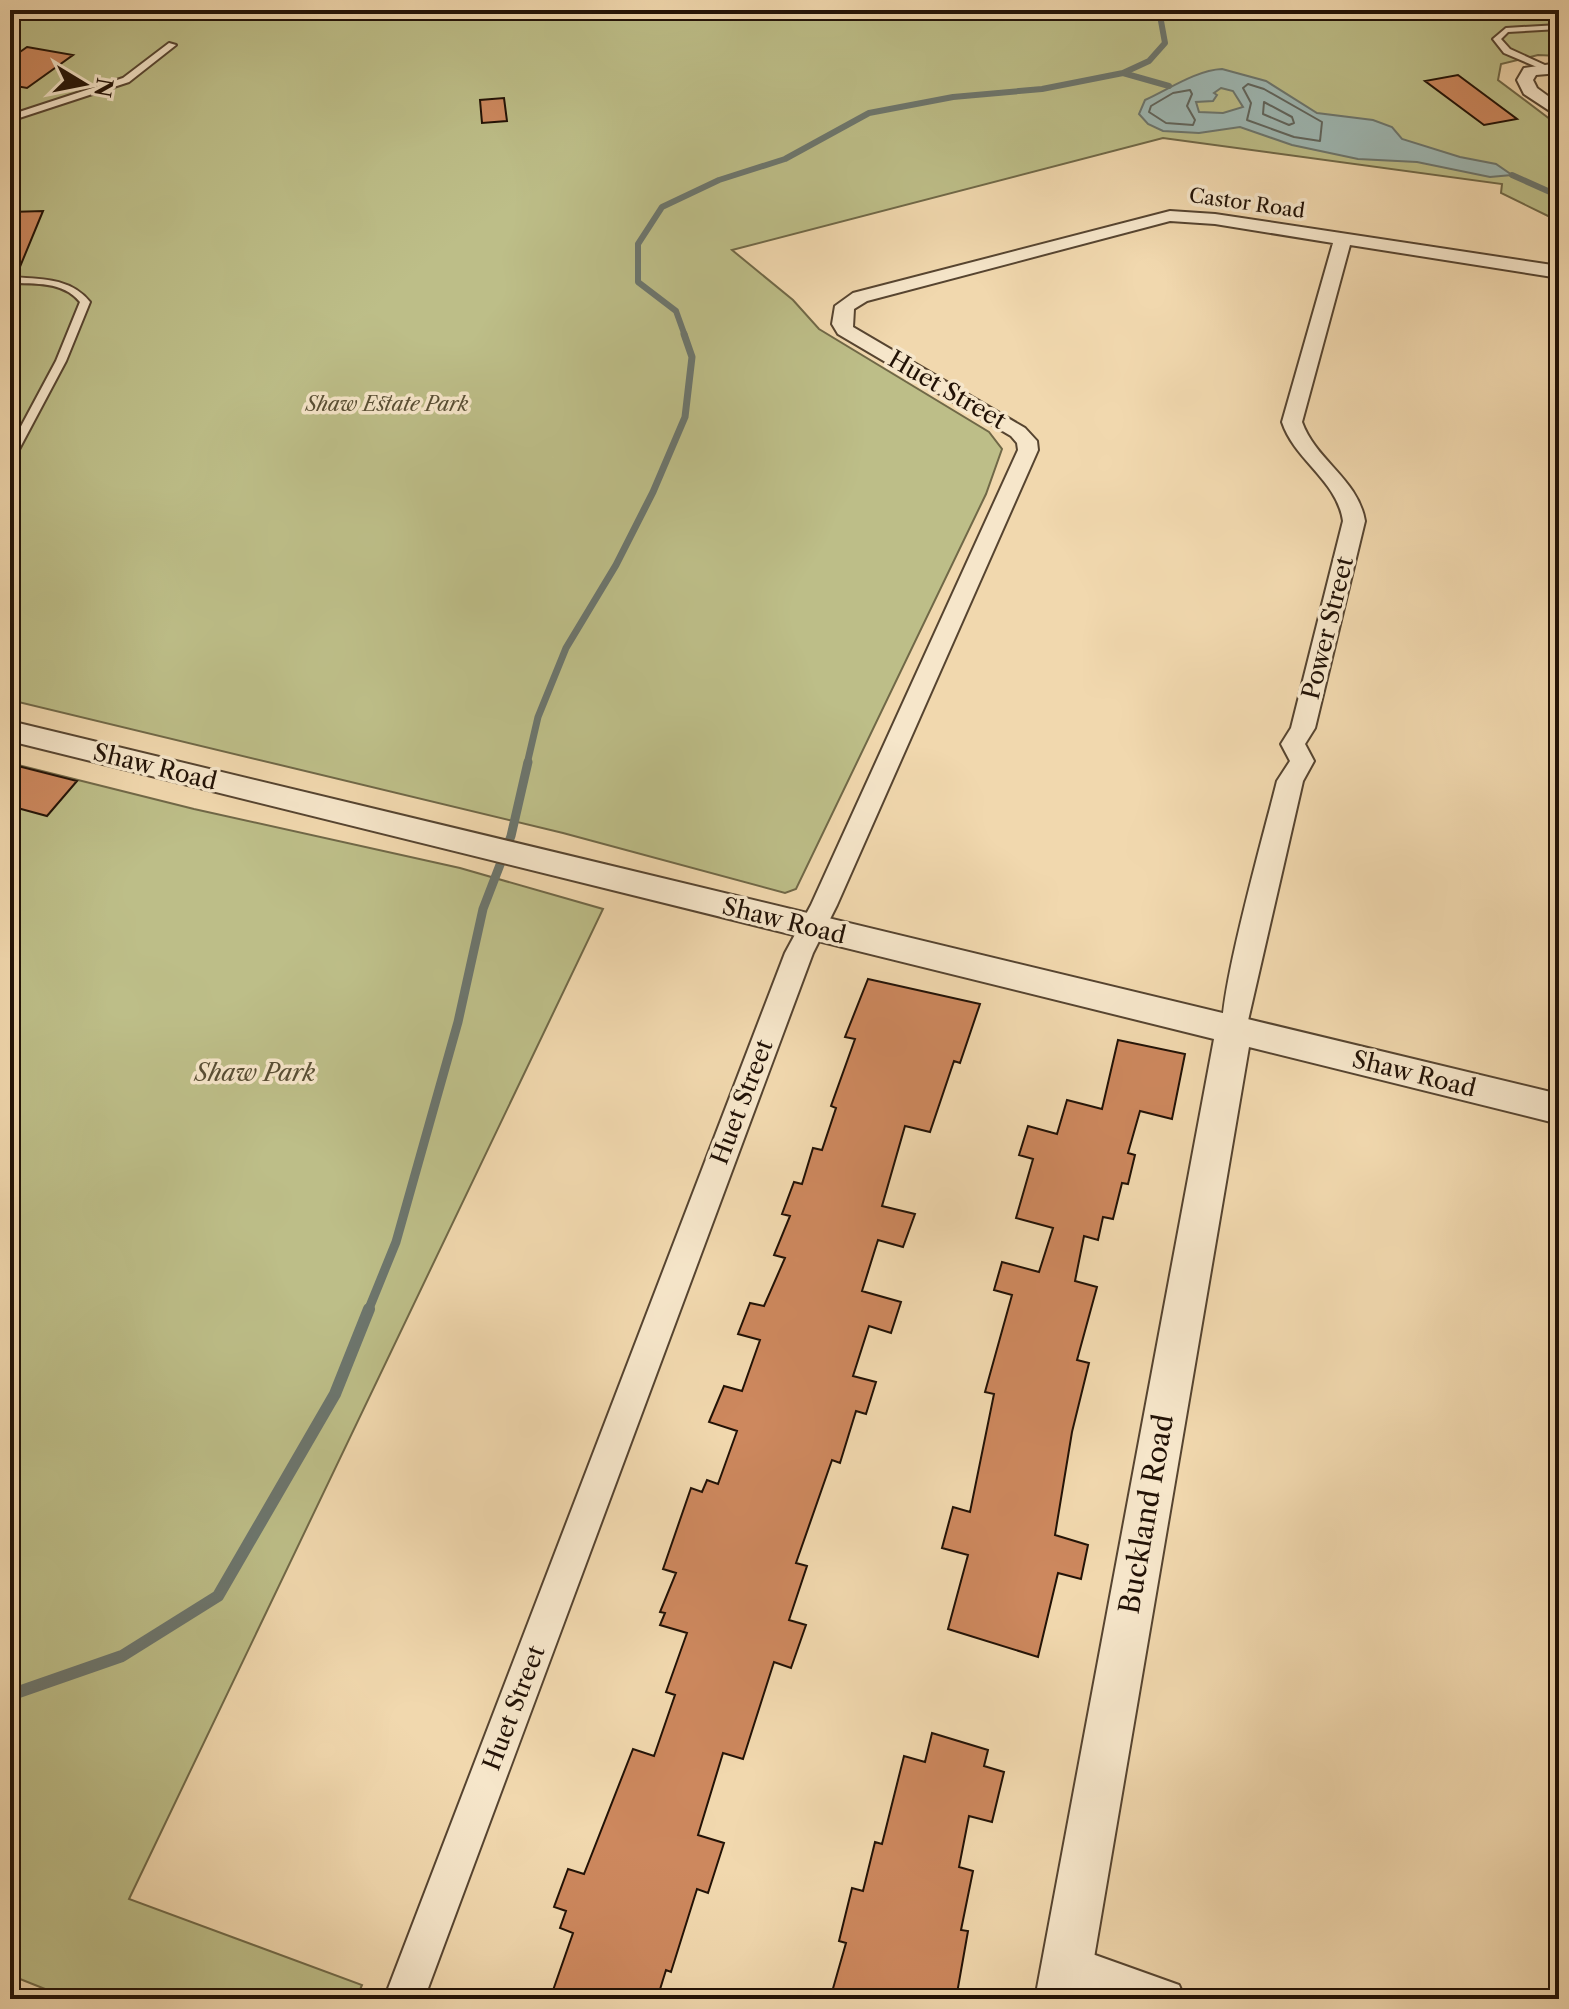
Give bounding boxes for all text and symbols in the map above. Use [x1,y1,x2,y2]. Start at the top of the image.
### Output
north arrow [44,44,124,124]
text: N [88,76,118,99]
street label: Castor Road [1188,183,1306,223]
street label: Huet Street [883,344,1012,435]
park label: Shaw Estate Park [305,392,469,416]
street label: Power Street [1296,553,1359,702]
street label: Shaw Road [90,737,220,796]
street label: Shaw Road [719,891,849,950]
street label: Huet Street [704,1035,779,1168]
street label: Shaw Road [1349,1044,1479,1103]
park label: Shaw Park [193,1058,316,1087]
street label: Buckland Road [1112,1412,1180,1616]
street label: Huet Street [476,1641,551,1774]

